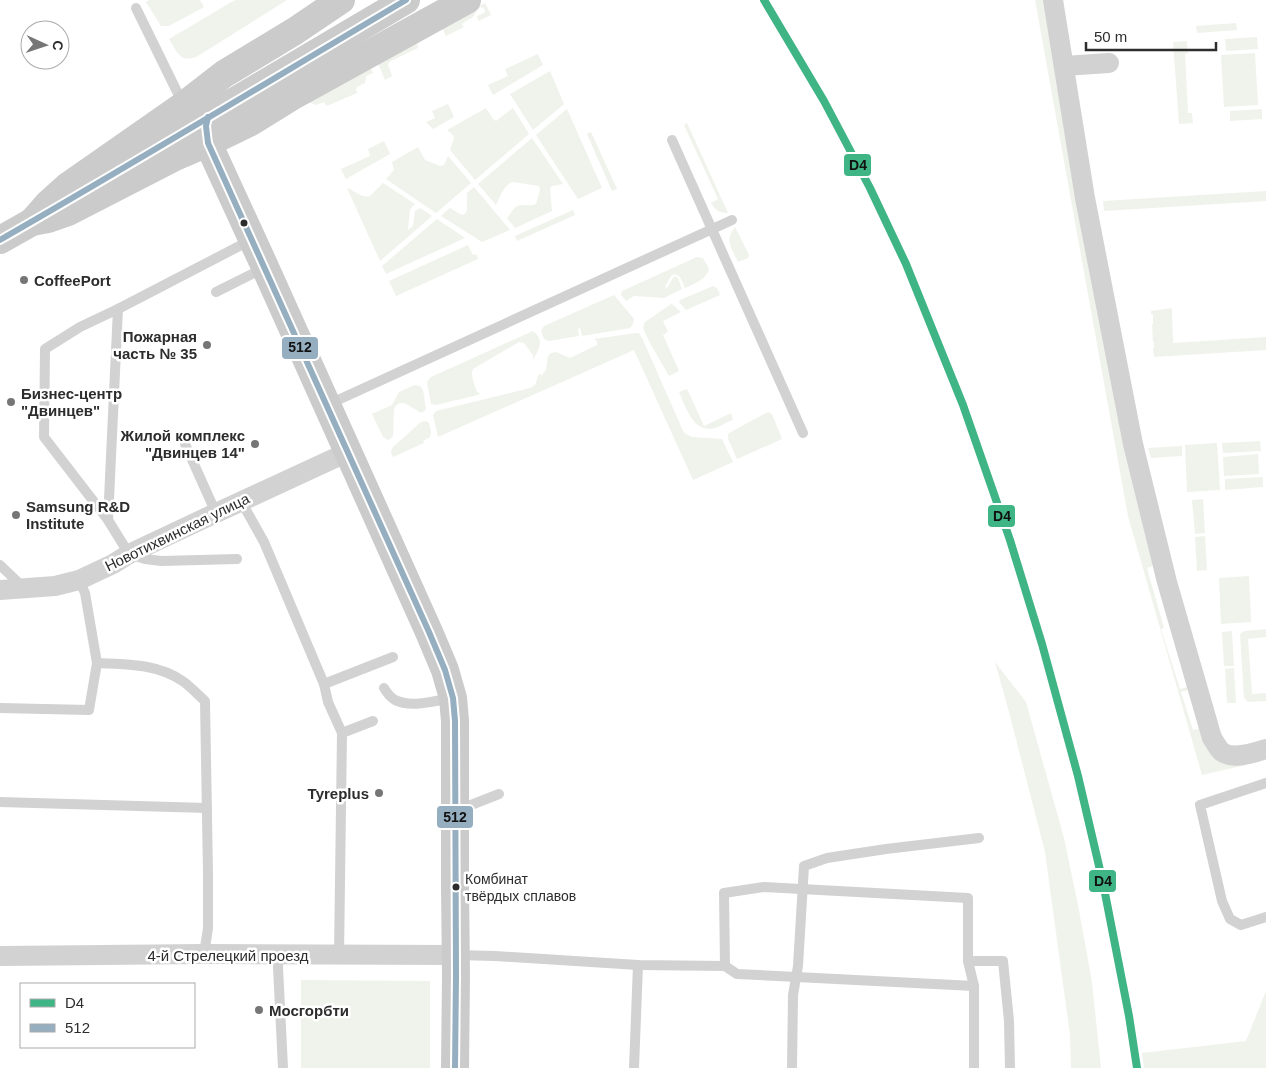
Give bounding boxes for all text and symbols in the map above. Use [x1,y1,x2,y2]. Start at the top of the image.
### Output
north arrow [20,20,70,70]
scale bar [1086,20,1216,52]
text: 50 m [1094,28,1127,45]
text: С [50,40,66,51]
line badge: D4 [843,153,872,177]
text: D4 [849,157,867,173]
unlabelled marker [239,218,249,228]
place label: CoffeePort [34,272,111,289]
marker: CoffeePort [18,274,30,286]
place label: Пожарная часть № 35 [113,328,197,362]
line badge: 512 [281,336,319,360]
marker: Пожарная часть № 35 [201,339,213,351]
text: 512 [288,339,312,355]
place label: Бизнес-центр "Двинцев" [21,385,122,419]
marker: Бизнес-центр "Двинцев" [5,396,17,408]
place label: Жилой комплекс "Двинцев 14" [120,427,245,461]
marker: Жилой комплекс "Двинцев 14" [249,438,261,450]
street label: Новотихвинская улица [102,489,253,574]
place label: Samsung R&D Institute [26,498,130,532]
line badge: D4 [987,504,1016,528]
text: D4 [993,508,1011,524]
marker: Samsung R&D Institute [10,509,22,521]
place label: Tyreplus [308,785,369,802]
marker: Tyreplus [373,787,385,799]
line badge: 512 [436,805,474,829]
text: 512 [443,809,467,825]
line badge: D4 [1088,869,1117,893]
place label: Комбинат твёрдых сплавов [465,871,576,904]
text: D4 [1094,873,1112,889]
marker: Комбинат твёрдых сплавов [451,882,461,892]
street label: 4-й Стрелецкий проезд [147,947,309,964]
legend [20,983,195,1048]
text: D4 [65,994,84,1011]
place label: Мосгорбти [269,1002,349,1019]
marker: Мосгорбти [253,1004,265,1016]
text: 512 [65,1019,90,1036]

